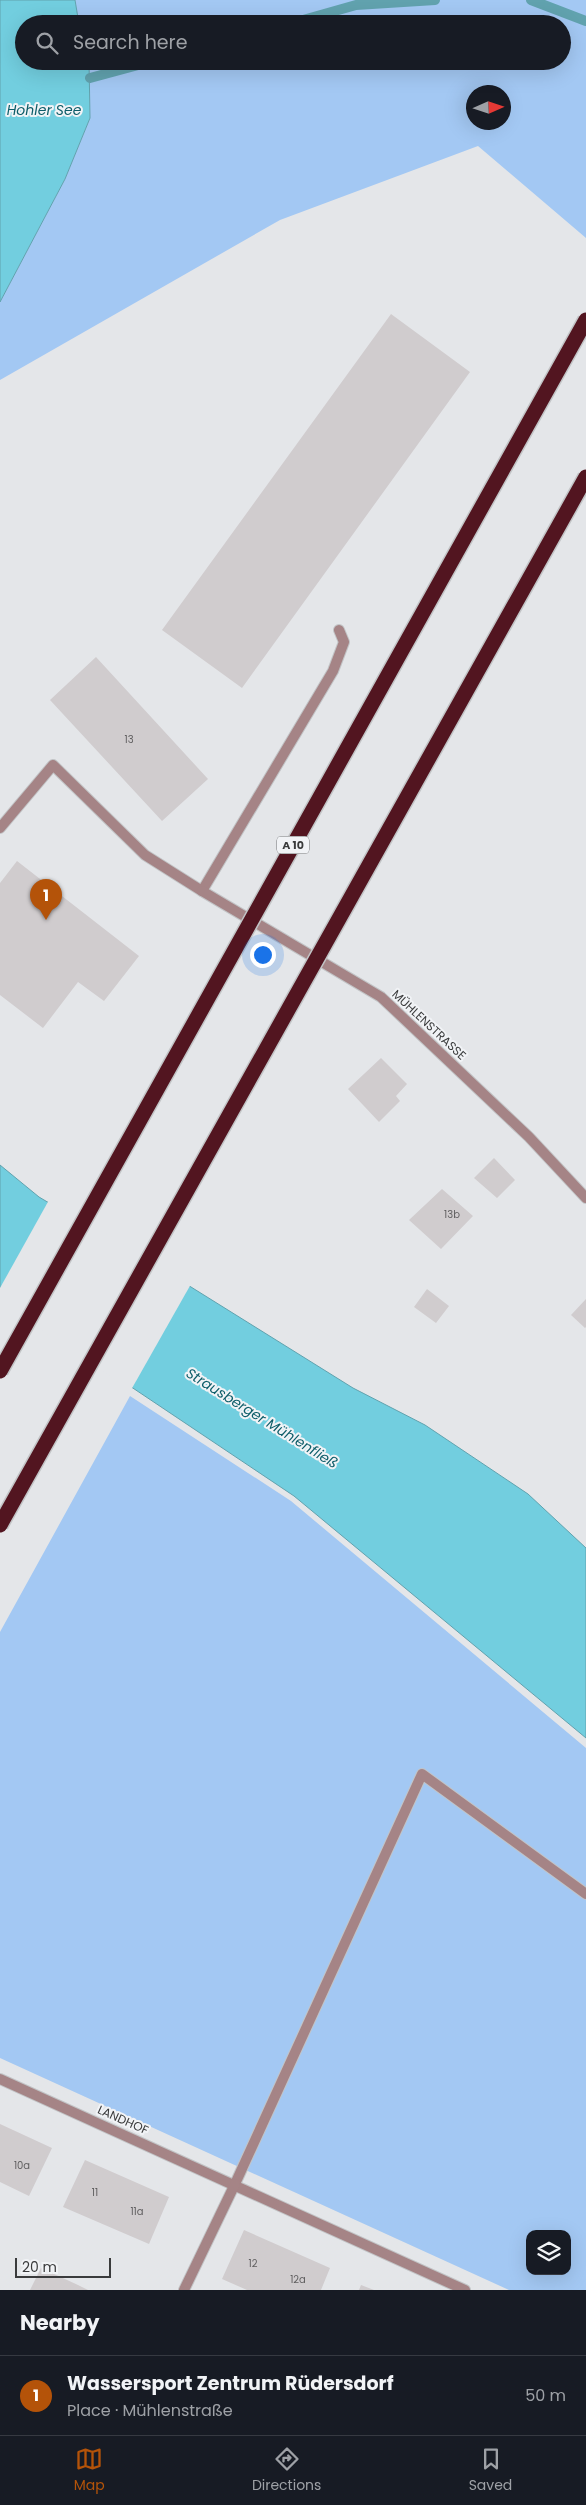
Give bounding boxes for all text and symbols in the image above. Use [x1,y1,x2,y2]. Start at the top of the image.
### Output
search box [15,15,571,70]
icon: search [33,29,61,57]
text: Search here [73,29,187,56]
north arrow [466,85,511,130]
water label: Hohler See [7,100,82,120]
house number: 13 [124,732,134,747]
road number: A 10 [277,836,309,854]
pin: 1 [30,879,62,920]
your location [250,942,276,968]
street label: MÜHLENSTRASSE [389,986,470,1063]
house number: 13b [444,1207,460,1222]
water label: Strausberger Mühlenfließ [182,1363,342,1473]
street label: LANDHOF [95,2101,151,2138]
house number: 10a [14,2158,30,2173]
house number: 11 [92,2185,98,2200]
house number: 11a [130,2204,144,2219]
map controls [526,2230,571,2275]
button: layers [526,2230,571,2275]
scale bar [15,2255,111,2278]
house number: 12 [249,2256,258,2271]
text: 20 m [22,2257,57,2277]
house number: 12a [290,2272,306,2287]
text: Nearby [20,2308,100,2337]
text: Wassersport Zentrum Rüdersdorf [67,2370,394,2397]
text: 1 [33,2384,39,2407]
text: 50 m [525,2384,566,2407]
text: Place · Mühlenstraße [67,2399,233,2422]
tab: Map [74,2445,105,2496]
tab: Directions [252,2445,321,2496]
tab: Saved [469,2445,512,2496]

